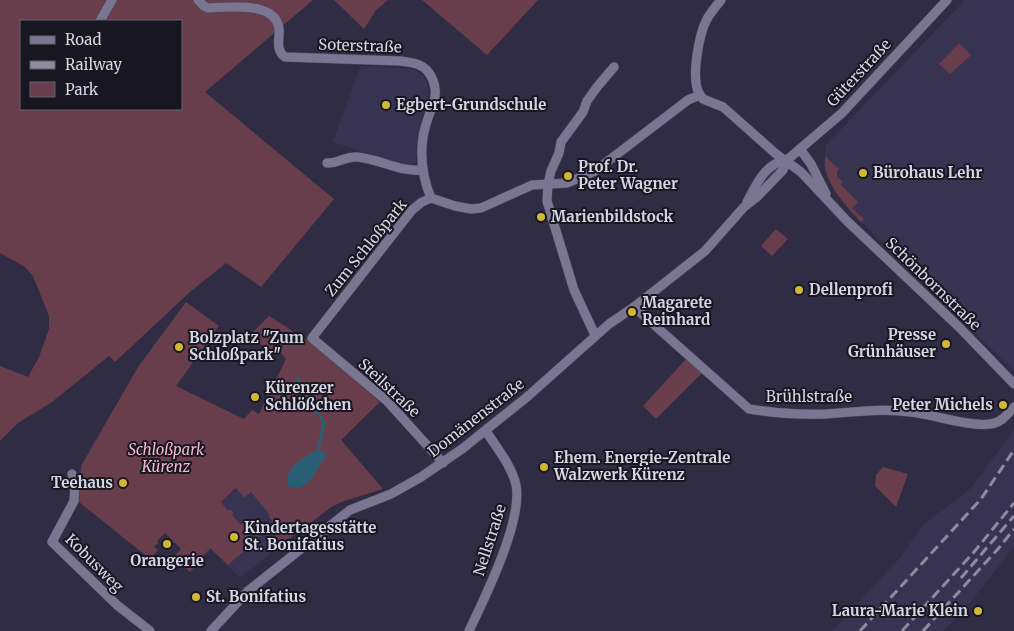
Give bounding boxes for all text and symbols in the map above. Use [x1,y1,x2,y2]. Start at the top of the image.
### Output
legend [20,20,182,110]
text: Road [65,30,101,49]
street label: Soterstraße [318,35,402,56]
street label: Güterstraße [822,35,895,111]
text: Railway [65,55,122,74]
text: Park [65,80,99,99]
place label: Egbert-Grundschule [396,95,546,114]
marker: Egbert-Grundschule [380,99,392,111]
place label: Prof. Dr. Peter Wagner [578,157,678,193]
place label: Bürohaus Lehr [873,163,982,182]
marker: Bürohaus Lehr [857,167,869,179]
marker: Prof. Dr. Peter Wagner [562,170,574,182]
street label: Zum Schloßpark [321,195,411,300]
place label: Marienbildstock [551,207,674,226]
marker: Marienbildstock [535,211,547,223]
street label: Schönbornstraße [882,233,985,334]
place label: Dellenprofi [809,280,893,299]
marker: Dellenprofi [793,284,805,296]
place label: Magarete Reinhard [642,293,712,329]
marker: Magarete Reinhard [626,306,638,318]
place label: Presse Grünhäuser [848,325,936,361]
place label: Bolzplatz "Zum Schloßpark" [189,328,304,364]
marker: Presse Grünhäuser [940,338,952,350]
marker: Bolzplatz "Zum Schloßpark" [173,341,185,353]
street label: Steilstraße [355,354,424,421]
street label: Domänenstraße [424,374,528,461]
place label: Kürenzer Schlößchen [265,378,352,414]
street label: Brühlstraße [766,387,852,406]
marker: Kürenzer Schlößchen [249,391,261,403]
place label: Peter Michels [892,395,993,414]
marker: Peter Michels [997,399,1009,411]
park label: Schloßpark Kürenz [128,440,205,476]
place label: Ehem. Energie-Zentrale Walzwerk Kürenz [553,448,730,484]
marker: Ehem. Energie-Zentrale Walzwerk Kürenz [538,461,550,473]
place label: Teehaus [51,473,113,492]
marker: Teehaus [117,477,129,489]
street label: Nellstraße [469,501,510,578]
place label: Kindertagesstätte St. Bonifatius [244,518,376,554]
street label: Kobusweg [61,530,127,596]
marker: Kindertagesstätte St. Bonifatius [228,531,240,543]
marker: Orangerie [161,538,173,550]
place label: Orangerie [130,551,204,570]
place label: St. Bonifatius [206,587,306,606]
marker: St. Bonifatius [190,591,202,603]
place label: Laura-Marie Klein [832,601,968,620]
marker: Laura-Marie Klein [972,605,984,617]

